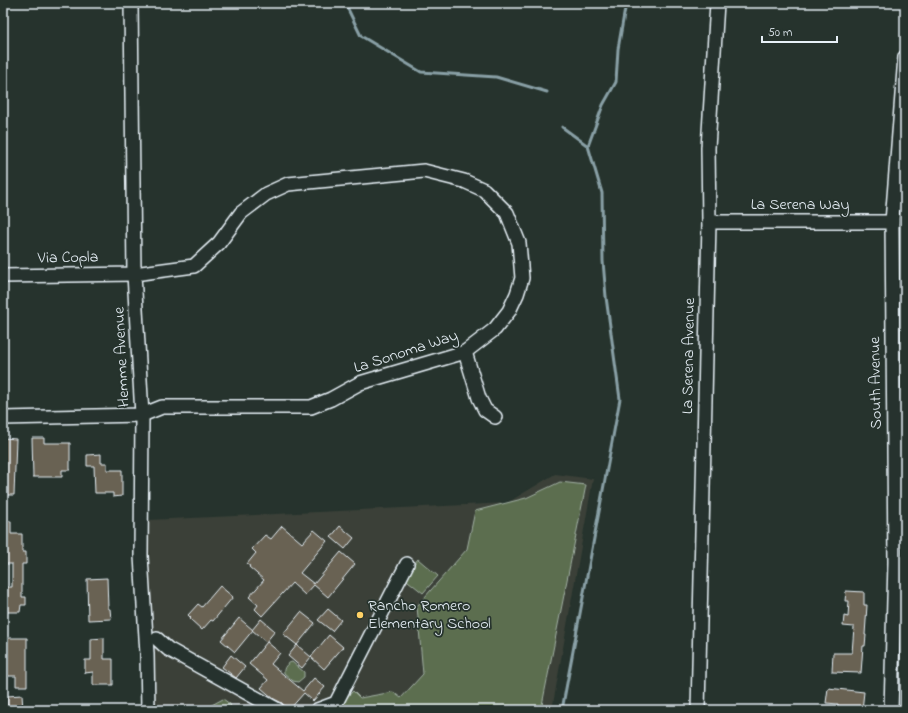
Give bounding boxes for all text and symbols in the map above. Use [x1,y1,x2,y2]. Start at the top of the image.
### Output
scale bar [762,18,837,44]
text: 50 m [768,24,792,42]
street label: La Serena Way [751,193,849,217]
street label: Via Copla [37,245,98,271]
street label: La Serena Avenue [676,297,702,414]
street label: Hemme Avenue [107,305,137,408]
street label: La Sonoma Way [351,324,461,380]
street label: South Avenue [863,336,889,429]
place label: Rancho Romero Elementary School [368,594,491,636]
marker: Rancho Romero Elementary School [355,610,365,620]

